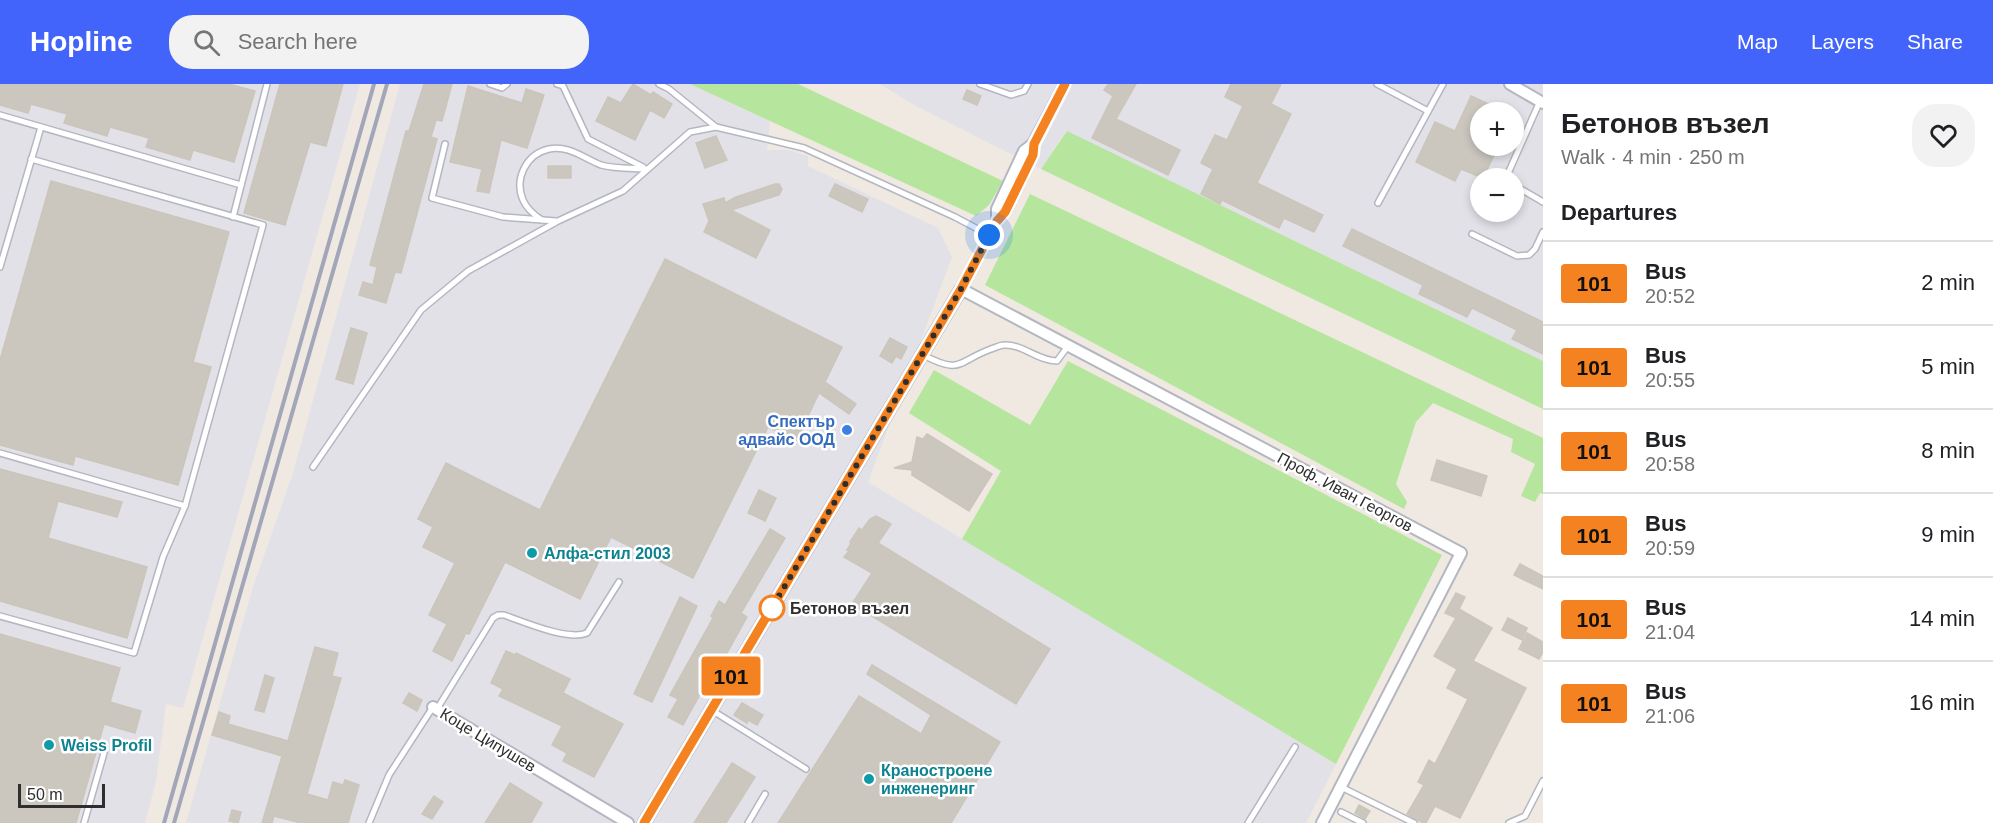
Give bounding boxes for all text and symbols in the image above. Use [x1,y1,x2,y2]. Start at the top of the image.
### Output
search box [169,15,589,69]
text: Hopline [30,26,133,57]
icon: search [190,26,223,59]
text: Search here [238,29,358,54]
text: Map [1737,30,1778,53]
text: Layers [1811,30,1874,53]
text: Share [1907,30,1963,53]
map controls [1470,102,1524,222]
button: + [1470,102,1524,156]
button: heart [1912,104,1975,167]
text: Бетонов възел [1561,108,1770,139]
text: Walk · 4 min · 250 m [1561,146,1745,168]
button: − [1470,168,1524,222]
text: Departures [1561,200,1677,225]
your location [974,220,1004,250]
text: Bus [1645,259,1687,284]
text: 2 min [1921,270,1975,295]
text: 101 [1576,272,1612,295]
text: 20:52 [1645,285,1695,307]
text: Bus [1645,343,1687,368]
text: 5 min [1921,354,1975,379]
text: 101 [1576,356,1612,379]
text: 20:55 [1645,369,1695,391]
place label: Спектър адвайс ООД [738,413,836,448]
marker: Спектър адвайс ООД [840,423,854,437]
text: Bus [1645,427,1687,452]
text: 8 min [1921,438,1975,463]
text: 101 [1576,440,1612,463]
street label: Проф. Иван Георгов [1275,449,1415,535]
text: 20:58 [1645,453,1695,475]
text: Bus [1645,511,1687,536]
text: 9 min [1921,522,1975,547]
text: 101 [1576,524,1612,547]
text: 20:59 [1645,537,1695,559]
place label: Алфа-стил 2003 [544,545,671,562]
marker: Алфа-стил 2003 [525,546,539,560]
marker: Бетонов възел [759,595,785,621]
text: Bus [1645,595,1687,620]
place label: Бетонов възел [790,600,909,617]
text: 14 min [1909,606,1975,631]
text: 101 [1576,608,1612,631]
text: 21:04 [1645,621,1695,643]
line badge: 101 [696,656,765,696]
text: 101 [713,665,749,688]
text: Bus [1645,679,1687,704]
text: 16 min [1909,690,1975,715]
text: 101 [1576,692,1612,715]
street label: Коце Ципушев [437,705,539,775]
text: 21:06 [1645,705,1695,727]
place label: Weiss Profil [61,737,152,754]
marker: Weiss Profil [42,738,56,752]
place label: Краностроене инженеринг [881,762,993,797]
marker: Краностроене инженеринг [862,772,876,786]
scale bar [18,781,105,808]
text: 50 m [27,786,63,803]

